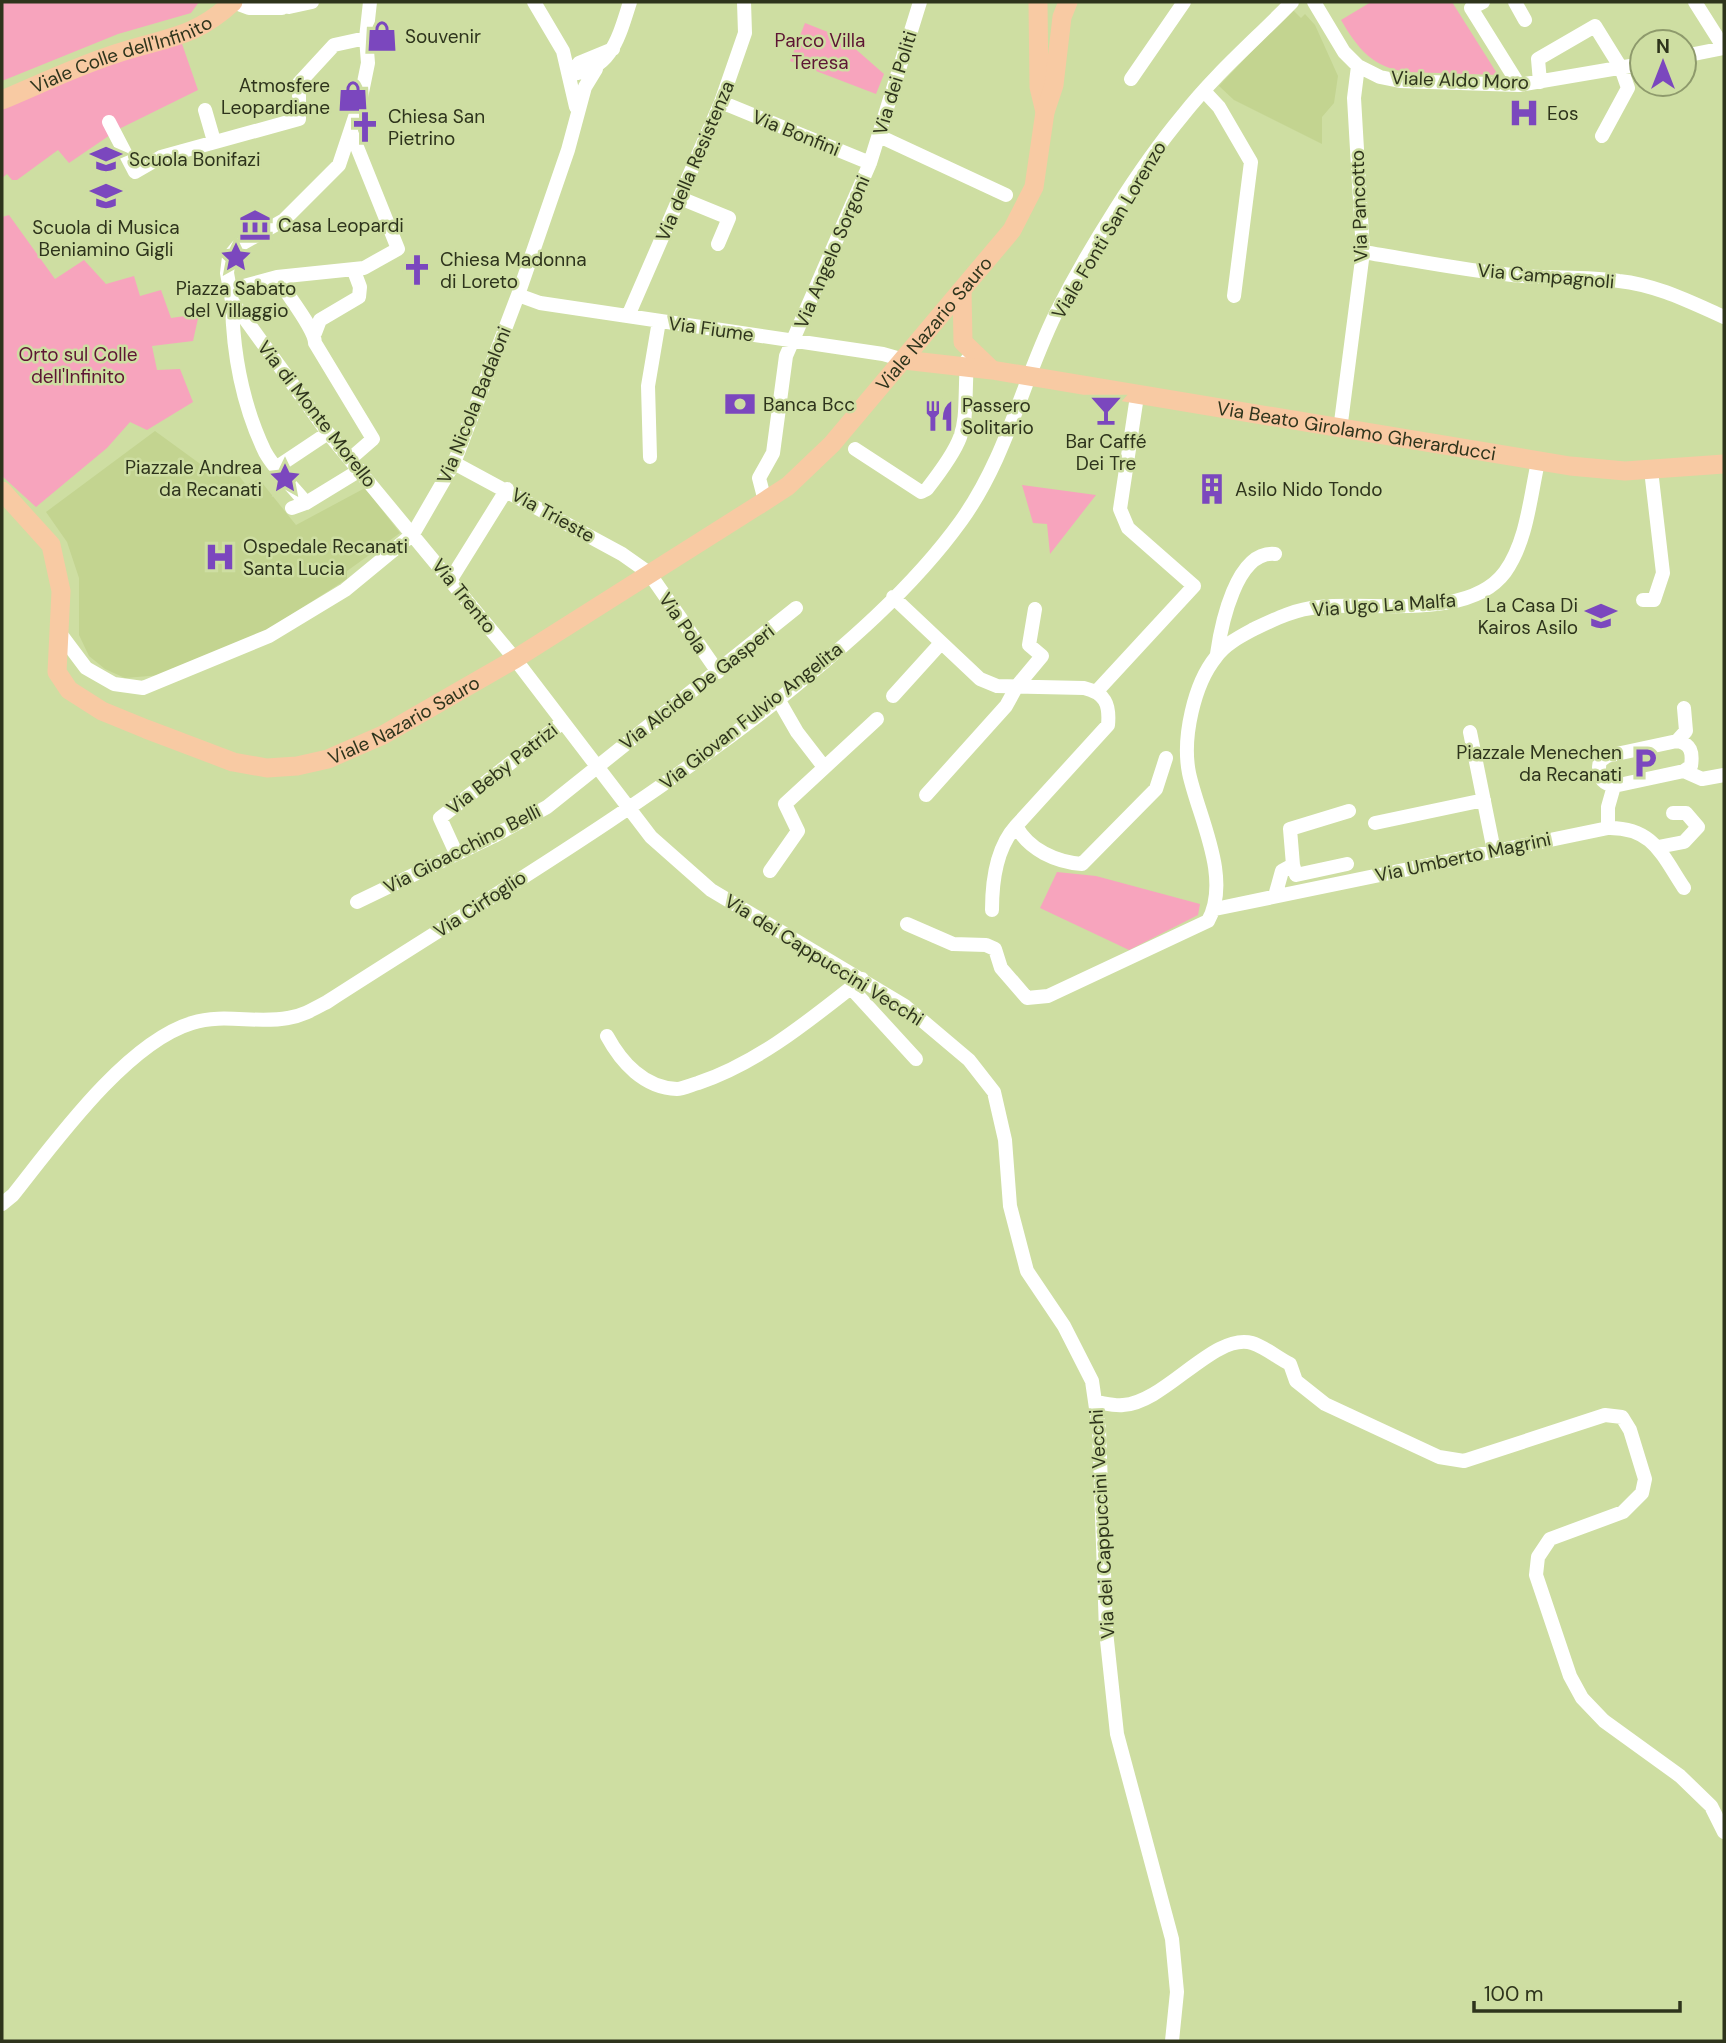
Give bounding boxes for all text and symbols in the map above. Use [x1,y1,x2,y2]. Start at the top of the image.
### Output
street label: Viale Colle dell'Infinito [27,9,217,99]
shop icon: Souvenir [365,19,399,53]
place label: Souvenir [405,24,481,49]
park label: Parco Villa Teresa [775,28,865,75]
street label: Via dei Politi [867,28,923,138]
north arrow [1628,28,1698,98]
text: N [1656,34,1670,59]
street label: Viale Aldo Moro [1391,65,1529,95]
place label: Atmosfere Leopardiane [221,73,330,120]
street label: Via della Resistenza [650,77,740,245]
shop icon: Atmosfere Leopardiane [336,79,370,113]
hospital icon: Eos [1507,96,1541,130]
place label: Eos [1547,101,1579,126]
place label: Chiesa San Pietrino [388,104,485,151]
street label: Via Bonfini [748,104,844,162]
church icon: Chiesa San Pietrino [348,110,382,144]
street label: Viale Fonti San Lorenzo [1046,136,1172,324]
school or university icon: Scuola Bonifazi [89,142,123,176]
place label: Scuola Bonifazi [129,147,261,172]
street label: Via Pancotto [1345,150,1373,262]
street label: Via Angelo Sorgoni [788,172,876,332]
school or university icon: Scuola di Musica Beniamino Gigli [89,179,123,213]
museum icon: Casa Leopardi [238,208,272,242]
place label: Casa Leopardi [278,213,404,238]
place label: Scuola di Musica Beniamino Gigli [32,215,180,262]
place icon: Piazza Sabato del Villaggio [219,240,253,274]
place label: Chiesa Madonna di Loreto [440,247,586,294]
street label: Viale Nazario Sauro [870,251,997,396]
church icon: Chiesa Madonna di Loreto [400,253,434,287]
street label: Via Campagnoli [1476,258,1616,294]
place label: Piazza Sabato del Villaggio [176,276,296,323]
street label: Via Fiume [667,311,755,347]
street label: Via Nicola Badaloni [431,323,517,487]
street label: Via di Monte Morello [252,335,382,493]
park label: Orto sul Colle dell'Infinito [18,342,138,389]
bank icon: Banca Bcc [723,387,757,421]
place label: Banca Bcc [763,392,855,417]
place label: Passero Solitario [962,393,1034,440]
bar icon: Bar Caffé Dei Tre [1089,393,1123,427]
street label: Via Beato Girolamo Gherarducci [1215,395,1498,466]
restaurant icon: Passero Solitario [922,399,956,433]
place label: Bar Caffé Dei Tre [1065,429,1147,476]
place label: Piazzale Andrea da Recanati [125,455,262,502]
place icon: Piazzale Andrea da Recanati [268,461,302,495]
building icon: Asilo Nido Tondo [1195,472,1229,506]
place label: Asilo Nido Tondo [1235,477,1383,502]
street label: Via Trieste [507,482,599,548]
place label: Ospedale Recanati Santa Lucia [243,534,408,581]
hospital icon: Ospedale Recanati Santa Lucia [203,540,237,574]
street label: Via Trento [426,554,502,638]
street label: Via Pola [653,588,713,658]
street label: Via Ugo La Malfa [1311,588,1457,622]
place label: La Casa Di Kairos Asilo [1478,593,1578,640]
school or university icon: La Casa Di Kairos Asilo [1584,599,1618,633]
street label: Via Alcide De Gasperi [614,619,780,755]
street label: Via Giovan Fulvio Angelita [654,637,848,795]
street label: Viale Nazario Sauro [324,670,484,770]
street label: Via Beby Patrizi [441,718,563,820]
place label: Piazzale Menechen da Recanati [1456,740,1622,787]
parking icon: Piazzale Menechen da Recanati [1628,746,1662,780]
street label: Via Gioacchino Belli [379,799,545,899]
street label: Via Umberto Magrini [1373,826,1553,888]
street label: Via Cirfoglio [429,865,531,943]
street label: Via dei Cappuccini Vecchi [720,888,928,1032]
street label: Via dei Cappuccini Vecchi [1084,1409,1120,1639]
scale bar [1474,1969,1680,2013]
text: 100 m [1484,1980,1544,2008]

